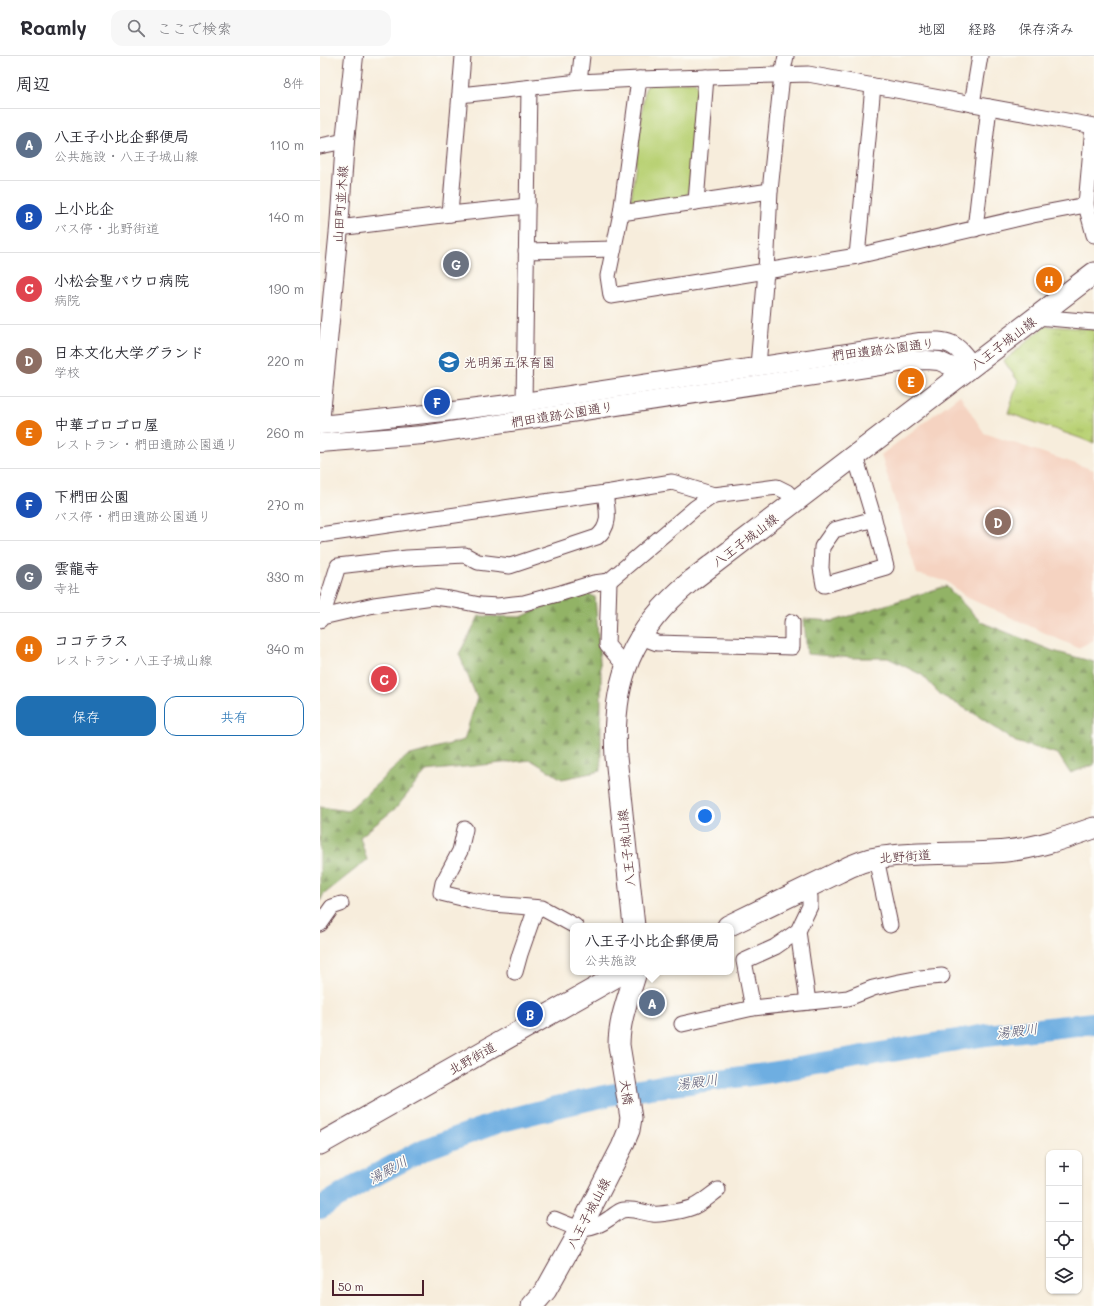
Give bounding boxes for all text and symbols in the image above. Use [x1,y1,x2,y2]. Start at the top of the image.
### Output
search box [111,10,391,46]
text: Roamly [20,15,87,40]
icon: search [125,17,147,39]
text: ここで検索 [157,18,232,38]
text: 地図 [918,19,946,38]
text: 経路 [968,19,996,38]
text: 保存済み [1018,19,1074,38]
text: 周辺 [16,72,50,94]
text: 8件 [283,74,304,91]
text: 八王子小比企郵便局 [54,126,189,146]
text: A [24,136,34,153]
text: 110 m [270,136,304,153]
text: 公共施設 · 八王子城山線 [54,147,198,164]
street label: 山田町並木線 [328,163,351,243]
text: 上小比企 [54,198,114,218]
text: B [25,208,33,225]
text: 140 m [268,208,304,225]
text: バス停 · 北野街道 [54,219,159,236]
pin: G [443,249,469,279]
pin: H [1036,265,1062,295]
text: 小松会聖パウロ病院 [54,270,189,290]
text: C [24,280,34,297]
text: 190 m [268,280,304,297]
text: 病院 [54,291,80,308]
street label: 八王子城山線 [966,312,1040,373]
street label: 椚田遺跡公園通り [830,334,936,363]
text: 日本文化大学グランド [54,342,204,362]
school or university icon: 光明第五保育園 [436,349,462,375]
text: D [24,352,34,369]
text: 220 m [267,352,304,369]
place label: 光明第五保育園 [464,353,555,370]
text: 学校 [54,363,80,380]
pin: E [898,366,924,396]
pin: F [424,387,450,417]
street label: 椚田遺跡公園通り [509,397,615,430]
text: 中華ゴロゴロ屋 [54,414,159,434]
text: E [25,424,33,441]
text: 260 m [266,424,304,441]
text: レストラン · 椚田遺跡公園通り [54,435,238,452]
text: 下椚田公園 [54,486,129,506]
text: F [25,496,33,513]
text: 270 m [267,496,304,513]
text: バス停 · 椚田遺跡公園通り [54,507,211,524]
pin: D [985,507,1011,537]
street label: 八王子城山線 [708,509,782,570]
text: 雲龍寺 [54,558,99,578]
text: G [24,568,34,585]
text: 330 m [266,568,304,585]
text: 寺社 [54,579,80,596]
text: ココテラス [54,630,128,650]
text: H [24,640,34,657]
text: 340 m [266,640,304,657]
text: レストラン · 八王子城山線 [54,651,212,668]
pin: C [371,664,397,694]
button: 保存 [16,696,156,736]
button: 共有 [164,696,304,736]
your location [695,806,715,826]
street label: 八王子城山線 [613,807,638,888]
street label: 北野街道 [878,845,932,866]
popup [570,923,734,975]
text: 八王子小比企郵便局 [584,930,720,950]
text: 公共施設 [584,951,637,968]
pin: A [639,988,665,1018]
pin: B [517,999,543,1029]
water label: 湯殿川 [995,1019,1039,1042]
street label: 北野街道 [445,1038,499,1078]
water label: 湯殿川 [675,1069,719,1094]
street label: 大橋 [617,1078,638,1106]
map controls [1046,1150,1082,1294]
button: + [1046,1150,1082,1186]
water label: 湯殿川 [365,1151,411,1188]
street label: 八王子城山線 [562,1173,614,1251]
button: − [1046,1186,1082,1222]
button: locate [1046,1222,1082,1258]
button: layers [1046,1258,1082,1294]
scale bar [332,1278,424,1297]
text: 50 m [338,1279,364,1294]

